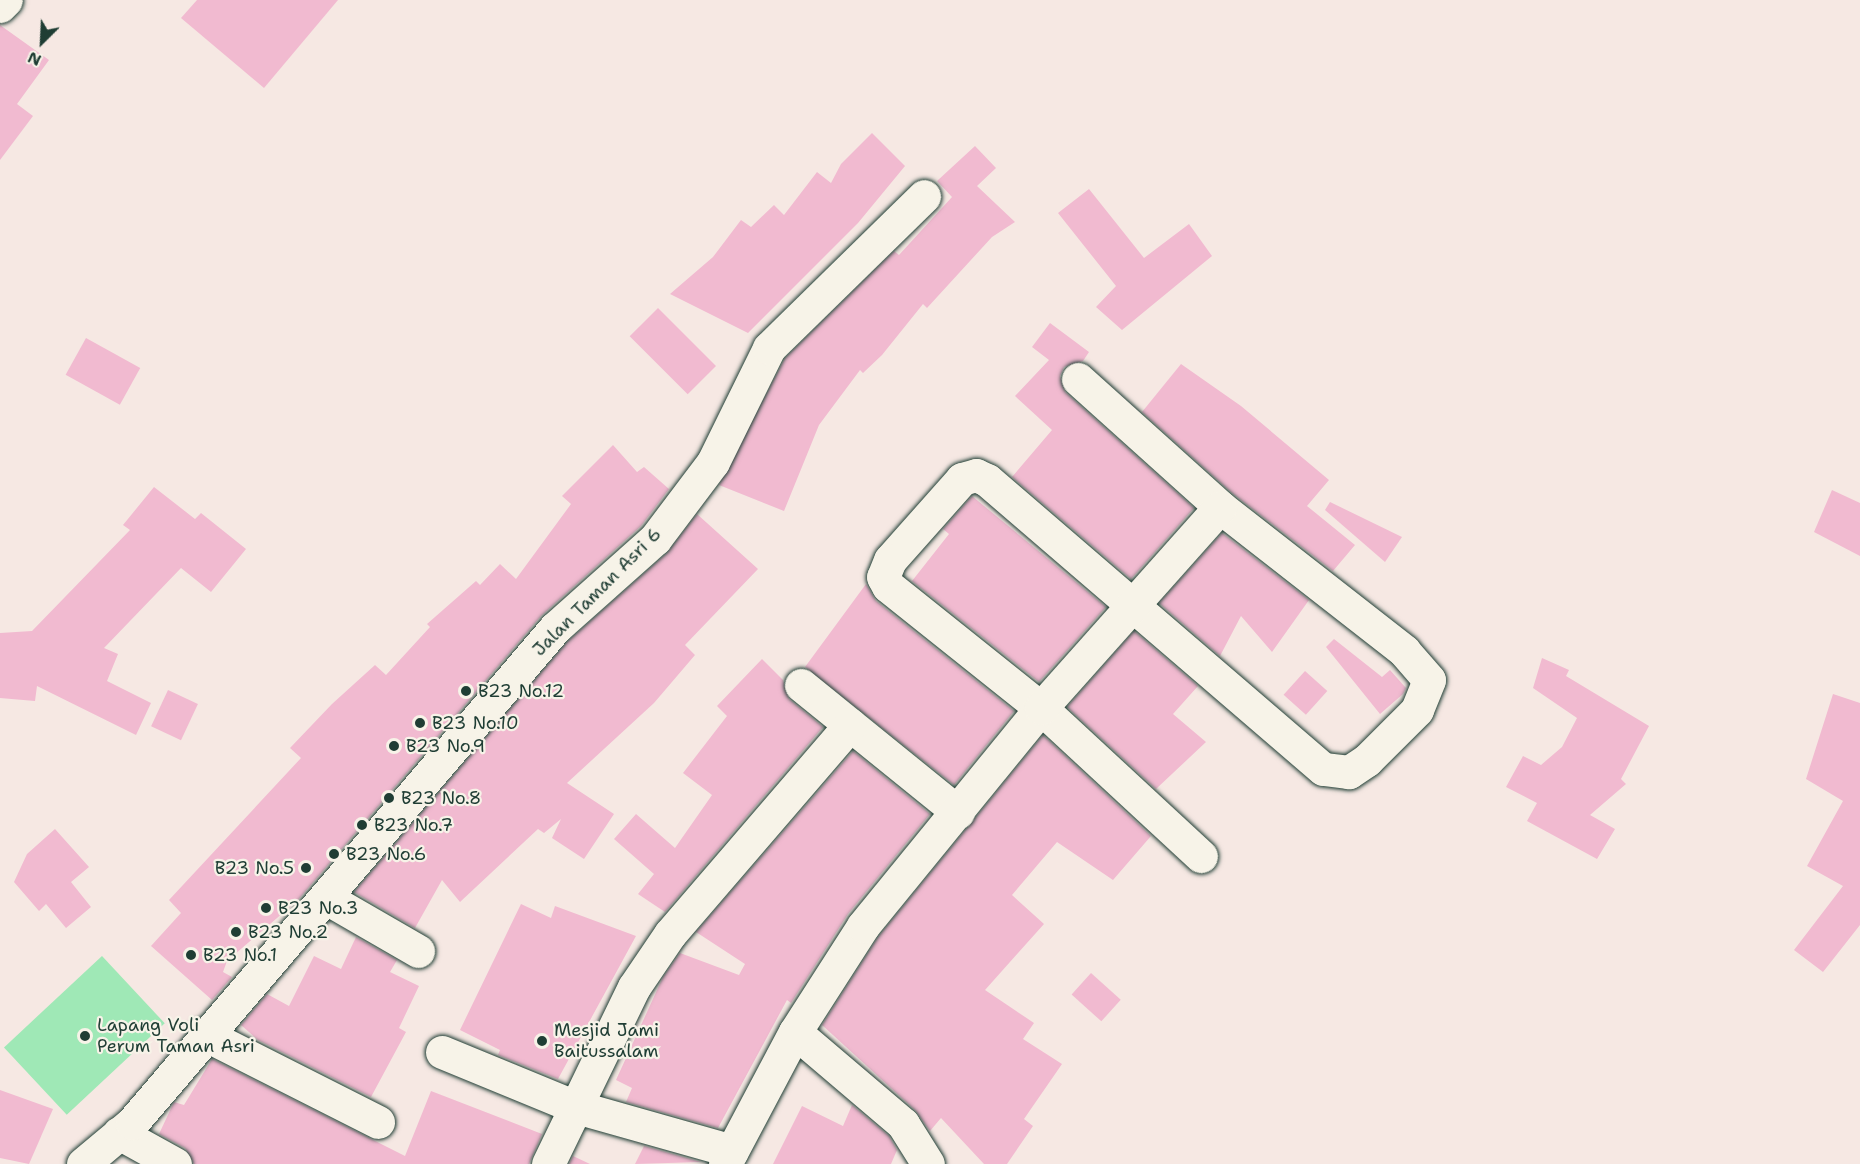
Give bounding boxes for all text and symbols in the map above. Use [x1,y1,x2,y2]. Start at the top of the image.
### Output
north arrow [12,12,72,72]
text: N [24,47,45,71]
street label: Jalan Taman Asri 6 [528,523,666,661]
place label: B23 No.12 [478,680,564,702]
marker: B23 No.12 [459,684,473,698]
place label: B23 No.10 [432,712,518,734]
marker: B23 No.10 [413,716,427,730]
place label: B23 No.9 [406,735,485,757]
marker: B23 No.9 [387,739,401,753]
place label: B23 No.8 [401,787,481,809]
marker: B23 No.8 [382,791,396,805]
place label: B23 No.7 [374,814,453,836]
marker: B23 No.7 [355,818,369,832]
place label: B23 No.6 [346,843,426,865]
marker: B23 No.6 [327,847,341,861]
place label: B23 No.5 [215,857,294,879]
marker: B23 No.5 [299,861,313,875]
place label: B23 No.3 [278,897,358,919]
marker: B23 No.3 [259,901,273,915]
place label: B23 No.2 [248,921,328,943]
marker: B23 No.2 [229,925,243,939]
place label: B23 No.1 [203,944,277,966]
marker: B23 No.1 [184,948,198,962]
place label: Lapang Voli Perum Taman Asri [97,1015,255,1058]
place label: Mesjid Jami Baitussalam [554,1020,659,1062]
marker: Lapang Voli Perum Taman Asri [78,1029,92,1043]
marker: Mesjid Jami Baitussalam [535,1034,549,1048]

